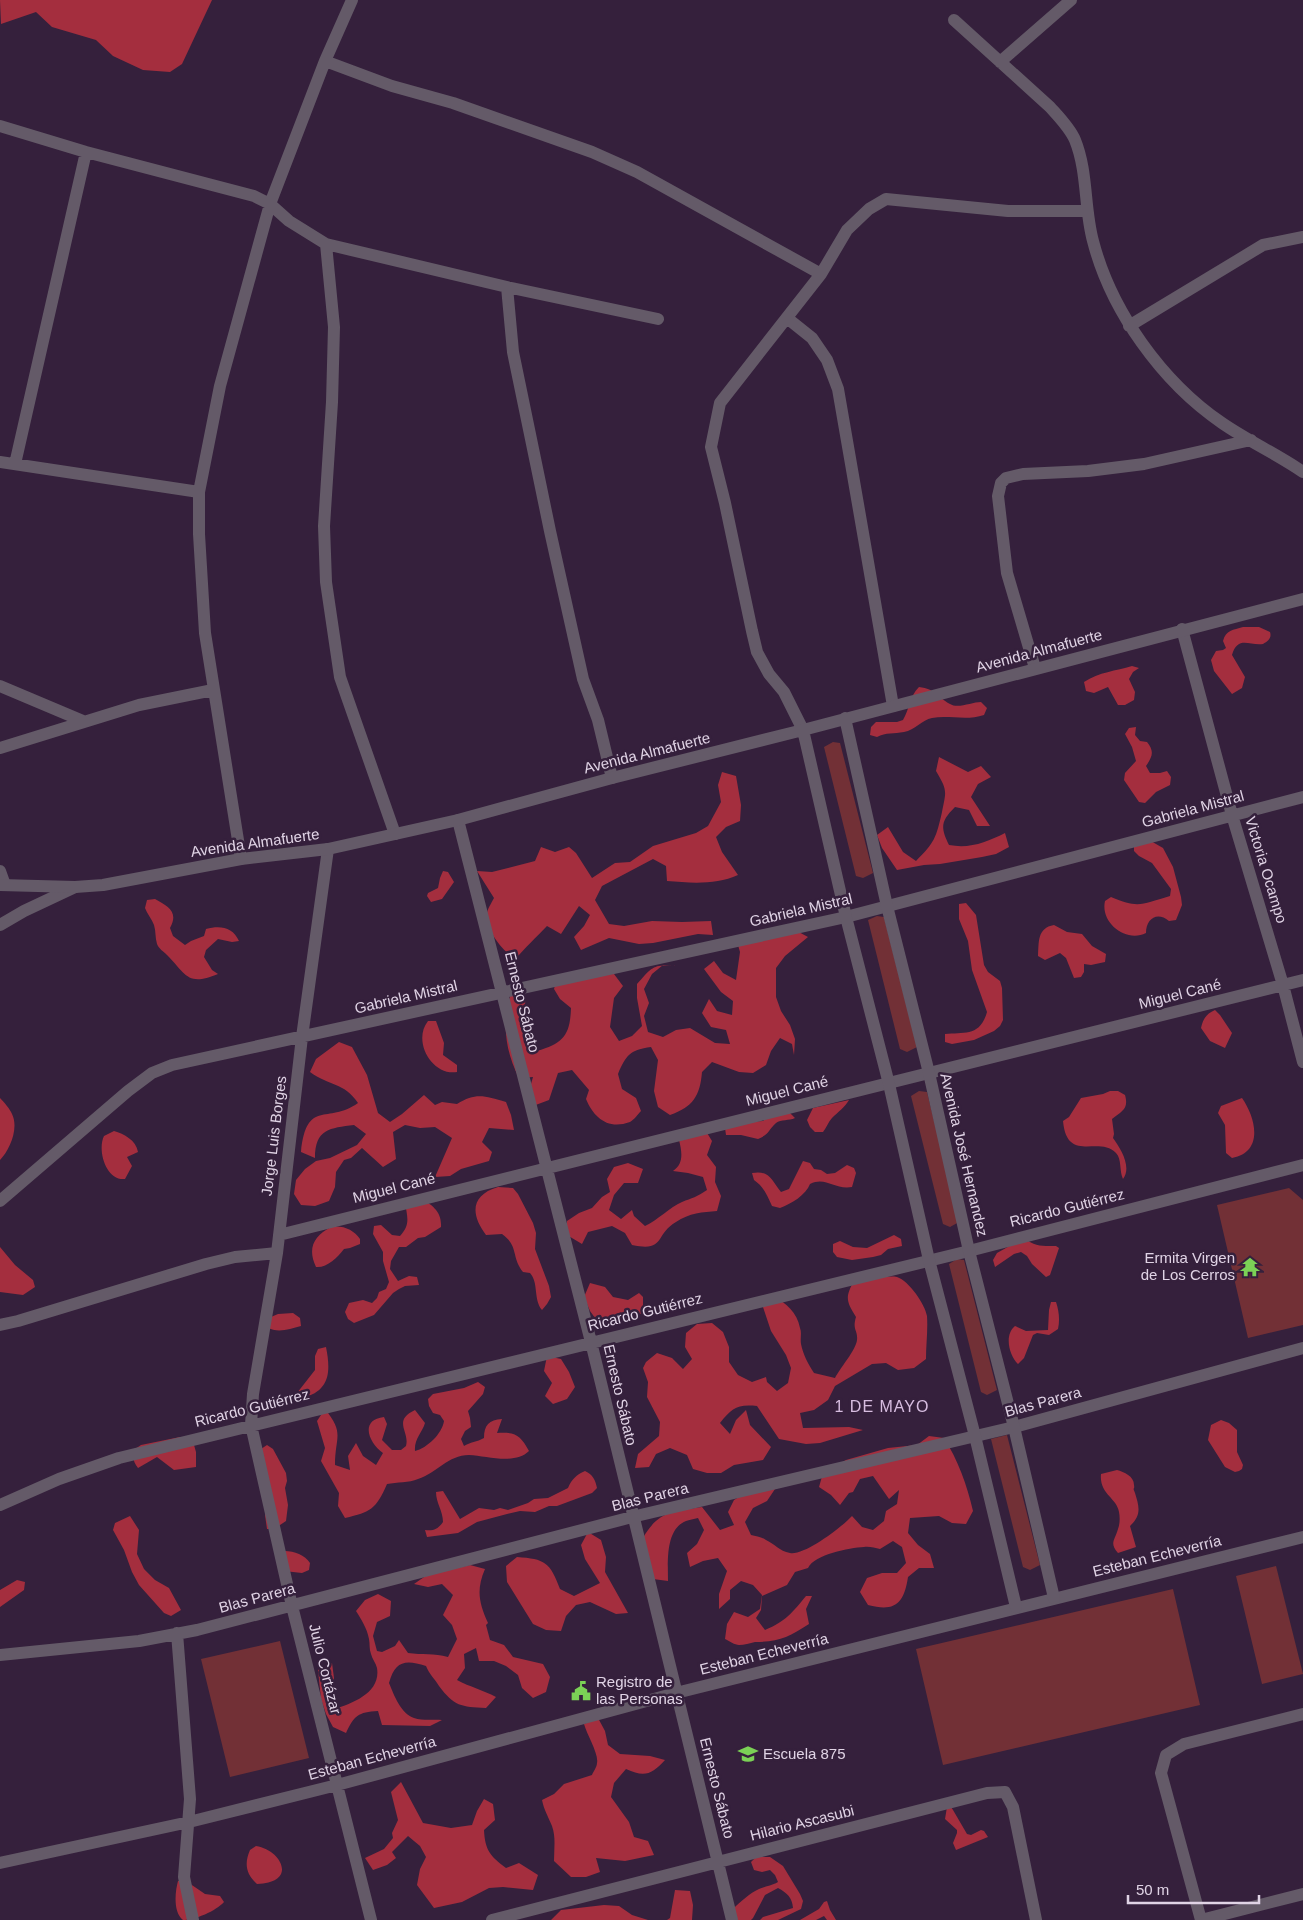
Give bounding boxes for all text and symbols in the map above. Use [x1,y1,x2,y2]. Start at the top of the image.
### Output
street label: Avenida Almafuerte [974,626,1104,676]
street label: Avenida Almafuerte [582,729,712,776]
street label: Gabriela Mistral [1140,787,1246,830]
street label: Victoria Ocampo [1242,814,1291,925]
street label: Avenida Almafuerte [189,825,320,860]
street label: Gabriela Mistral [748,889,854,930]
street label: Ernesto Sábato [502,950,543,1054]
street label: Miguel Cané [1137,975,1223,1012]
street label: Gabriela Mistral [353,976,459,1017]
street label: Avenida José Hernandez [937,1071,992,1238]
street label: Miguel Cané [744,1072,830,1109]
street label: Jorge Luis Borges [258,1075,289,1197]
street label: Miguel Cané [351,1169,437,1206]
street label: Ricardo Gutiérrez [1008,1185,1126,1230]
place label: Ermita Virgen de Los Cerros [1141,1249,1235,1283]
temple icon: Ermita Virgen de Los Cerros [1239,1256,1261,1278]
street label: Ricardo Gutiérrez [586,1289,704,1334]
street label: Ernesto Sábato [601,1343,640,1447]
street label: Blas Parera [1003,1383,1084,1420]
street label: Ricardo Gutiérrez [193,1385,311,1430]
district label: 1 DE MAYO [835,1398,929,1415]
street label: Blas Parera [610,1479,691,1514]
street label: Esteban Echeverría [1091,1531,1223,1580]
street label: Blas Parera [217,1579,298,1616]
street label: Julio Cortázar [306,1622,345,1716]
street label: Esteban Echeverría [698,1629,830,1678]
place label: Registro de las Personas [596,1673,683,1707]
public building icon: Registro de las Personas [570,1680,592,1702]
street label: Esteban Echeverría [306,1732,438,1783]
street label: Ernesto Sábato [697,1736,738,1840]
school or university icon: Escuela 875 [737,1743,759,1765]
place label: Escuela 875 [763,1745,846,1762]
street label: Hilario Ascasubi [748,1801,856,1844]
scale bar [1128,1872,1259,1904]
text: 50 m [1136,1881,1169,1898]

